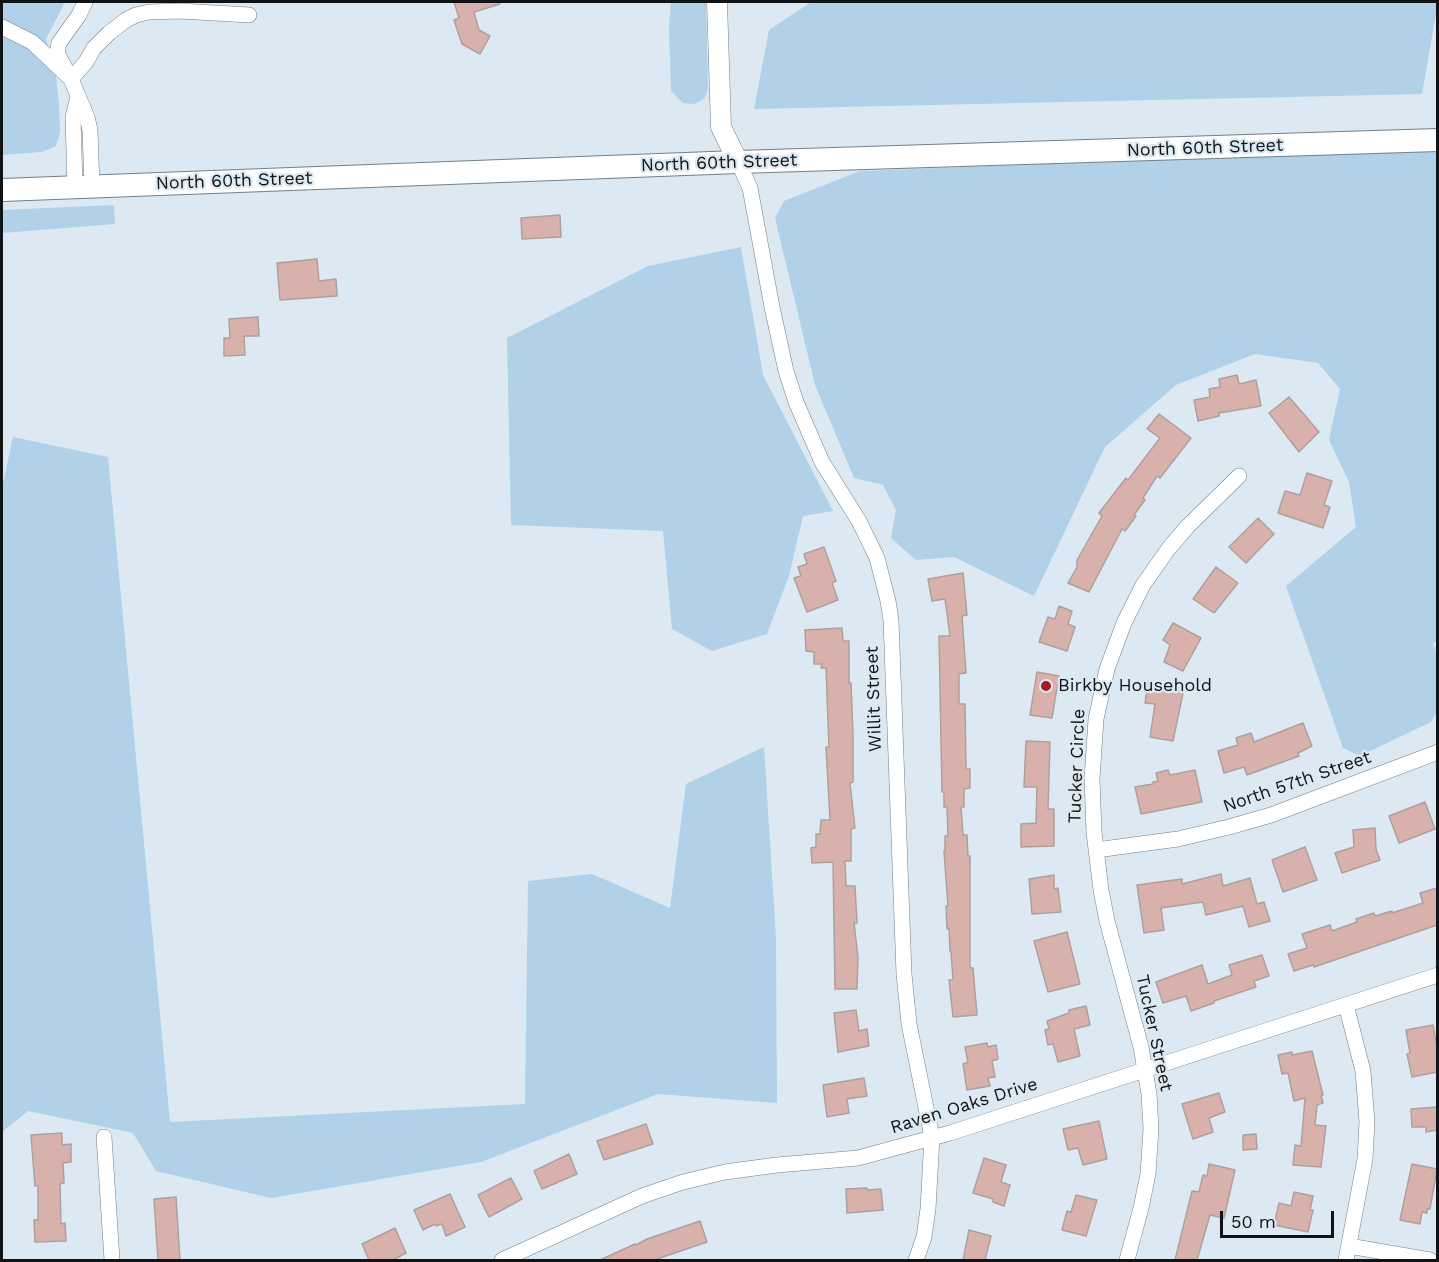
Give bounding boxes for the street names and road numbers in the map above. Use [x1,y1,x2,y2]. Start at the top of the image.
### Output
street label: North 60th Street [1126,134,1284,162]
street label: North 60th Street [640,149,798,177]
street label: North 60th Street [155,167,313,195]
street label: Willit Street [861,646,887,752]
street label: Tucker Circle [1064,708,1090,824]
street label: North 57th Street [1220,747,1374,817]
street label: Tucker Street [1131,973,1177,1093]
street label: Raven Oaks Drive [888,1073,1040,1139]

